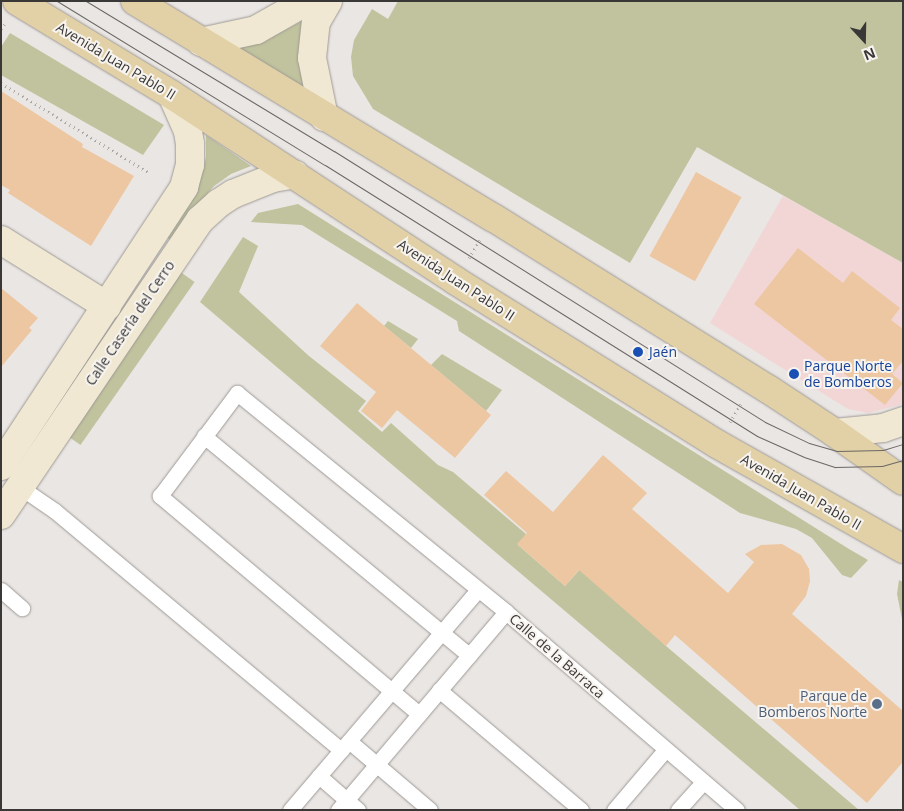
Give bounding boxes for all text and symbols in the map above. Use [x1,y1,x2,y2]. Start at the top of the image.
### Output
north arrow [839,15,889,65]
street label: Avenida Juan Pablo II [53,19,179,103]
text: N [861,44,878,65]
street label: Avenida Juan Pablo II [394,236,518,324]
street label: Calle Casería del Cerro [82,257,178,389]
place label: Jaén [649,344,677,360]
marker: Jaén [631,345,645,359]
place label: Parque Norte de Bomberos [804,358,892,391]
marker: Parque Norte de Bomberos [788,368,800,380]
street label: Avenida Juan Pablo II [738,451,864,533]
street label: Calle de la Barraca [506,610,608,702]
place label: Parque de Bomberos Norte [758,688,867,720]
marker: Parque de Bomberos Norte [871,698,883,710]

